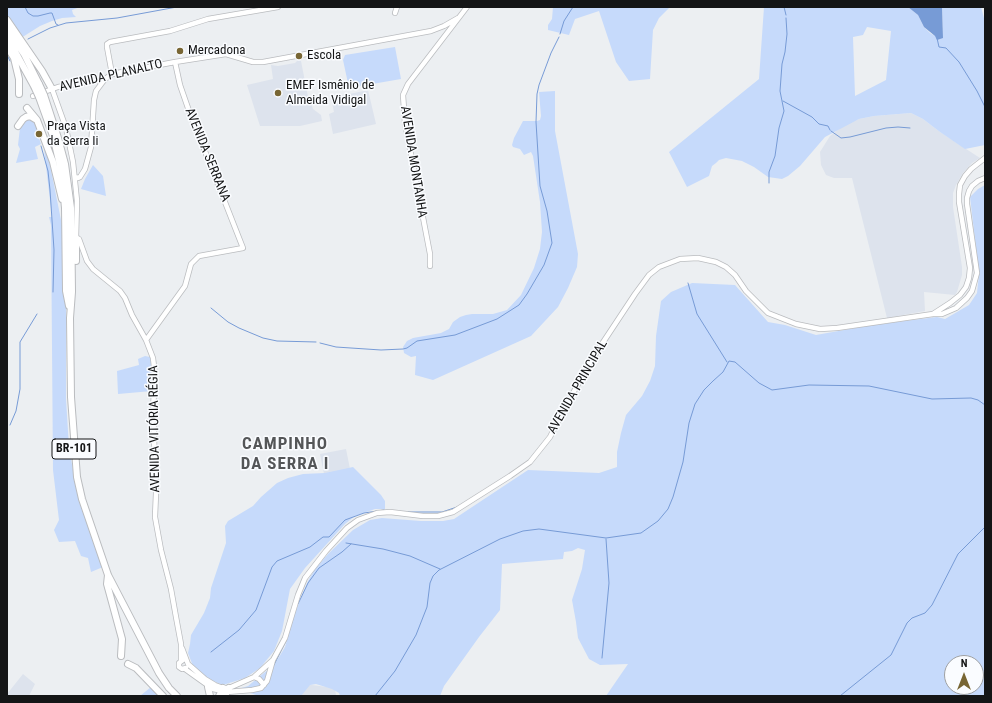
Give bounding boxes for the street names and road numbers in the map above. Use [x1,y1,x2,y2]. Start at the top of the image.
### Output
street label: AVENIDA PLANALTO [58,57,164,95]
street label: AVENIDA MONTANHA [396,105,430,219]
street label: AVENIDA SERRANA [181,106,233,204]
street label: AVENIDA PRINCIPAL [545,337,611,437]
street label: AVENIDA VITÓRIA RÉGIA [146,365,164,493]
road number: BR-101 [52,439,96,459]

